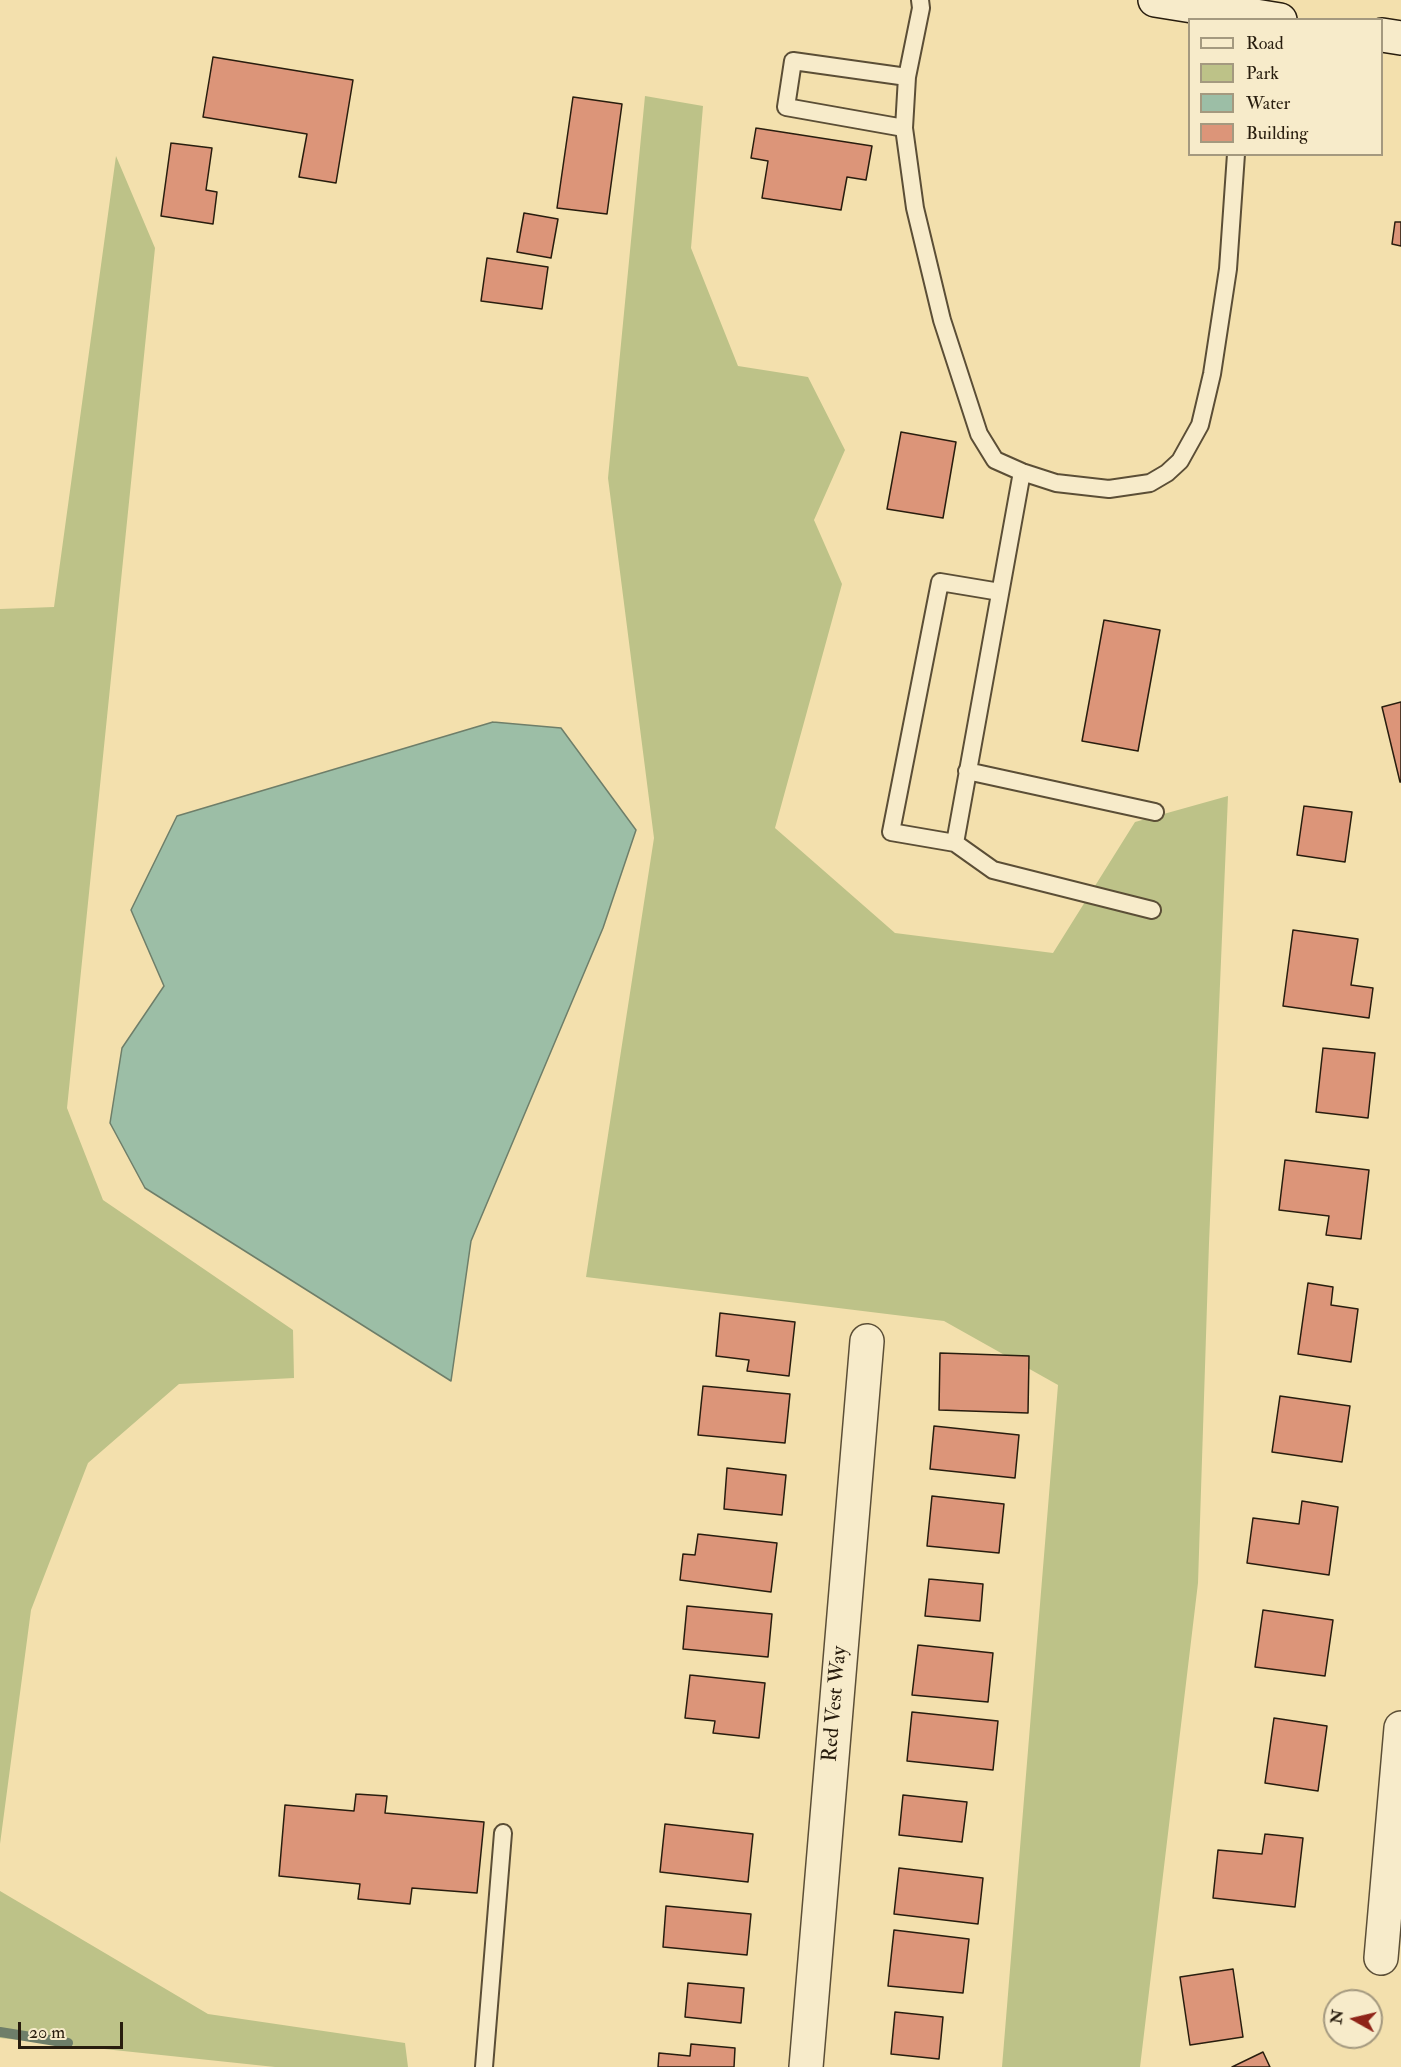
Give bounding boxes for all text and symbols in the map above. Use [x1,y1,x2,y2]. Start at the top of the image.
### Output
legend [1188,18,1383,156]
text: Road [1246,32,1284,55]
text: Park [1246,62,1279,85]
text: Water [1246,92,1290,115]
text: Building [1246,122,1308,145]
street label: Red Vest Way [818,1645,854,1763]
north arrow [1323,1989,1383,2049]
text: N [1326,2008,1348,2025]
scale bar [21,2010,126,2048]
text: 20 m [29,2021,65,2044]

